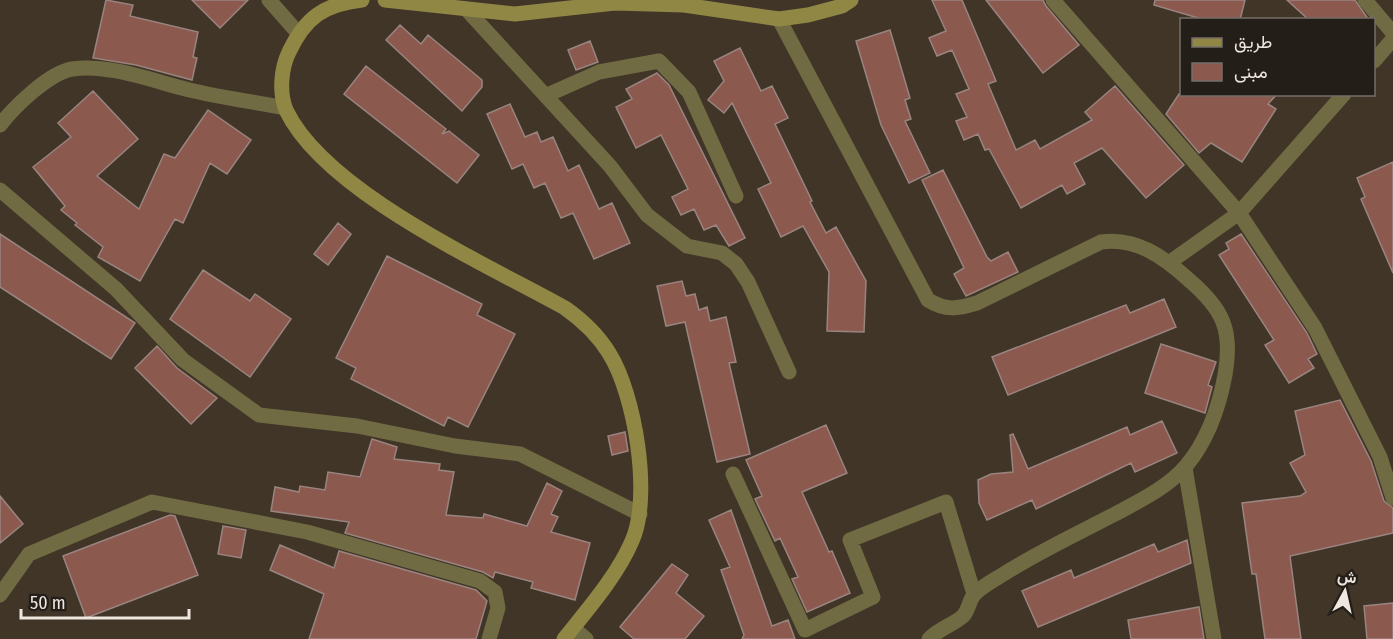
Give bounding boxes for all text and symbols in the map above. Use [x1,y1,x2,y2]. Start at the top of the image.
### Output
legend [1180,18,1375,96]
text: طريق [1234,31,1272,53]
text: مبنى [1234,61,1268,83]
north arrow [1315,561,1375,621]
text: ش [1336,566,1358,587]
scale bar [21,582,189,620]
text: 50 m [30,592,66,614]

